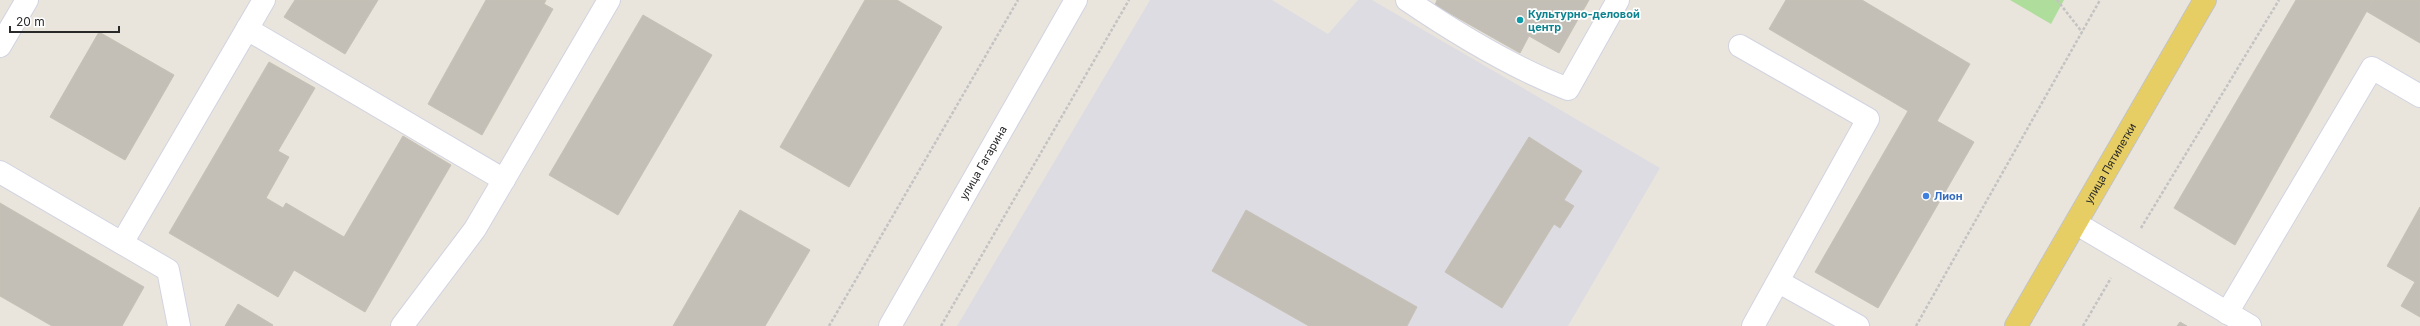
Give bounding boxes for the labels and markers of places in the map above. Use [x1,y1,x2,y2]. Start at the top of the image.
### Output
place label: Культурно-деловой центр [1528,7,1640,34]
marker: Культурно-деловой центр [1515,15,1525,25]
place label: Лион [1934,189,1963,203]
marker: Лион [1921,191,1931,201]

